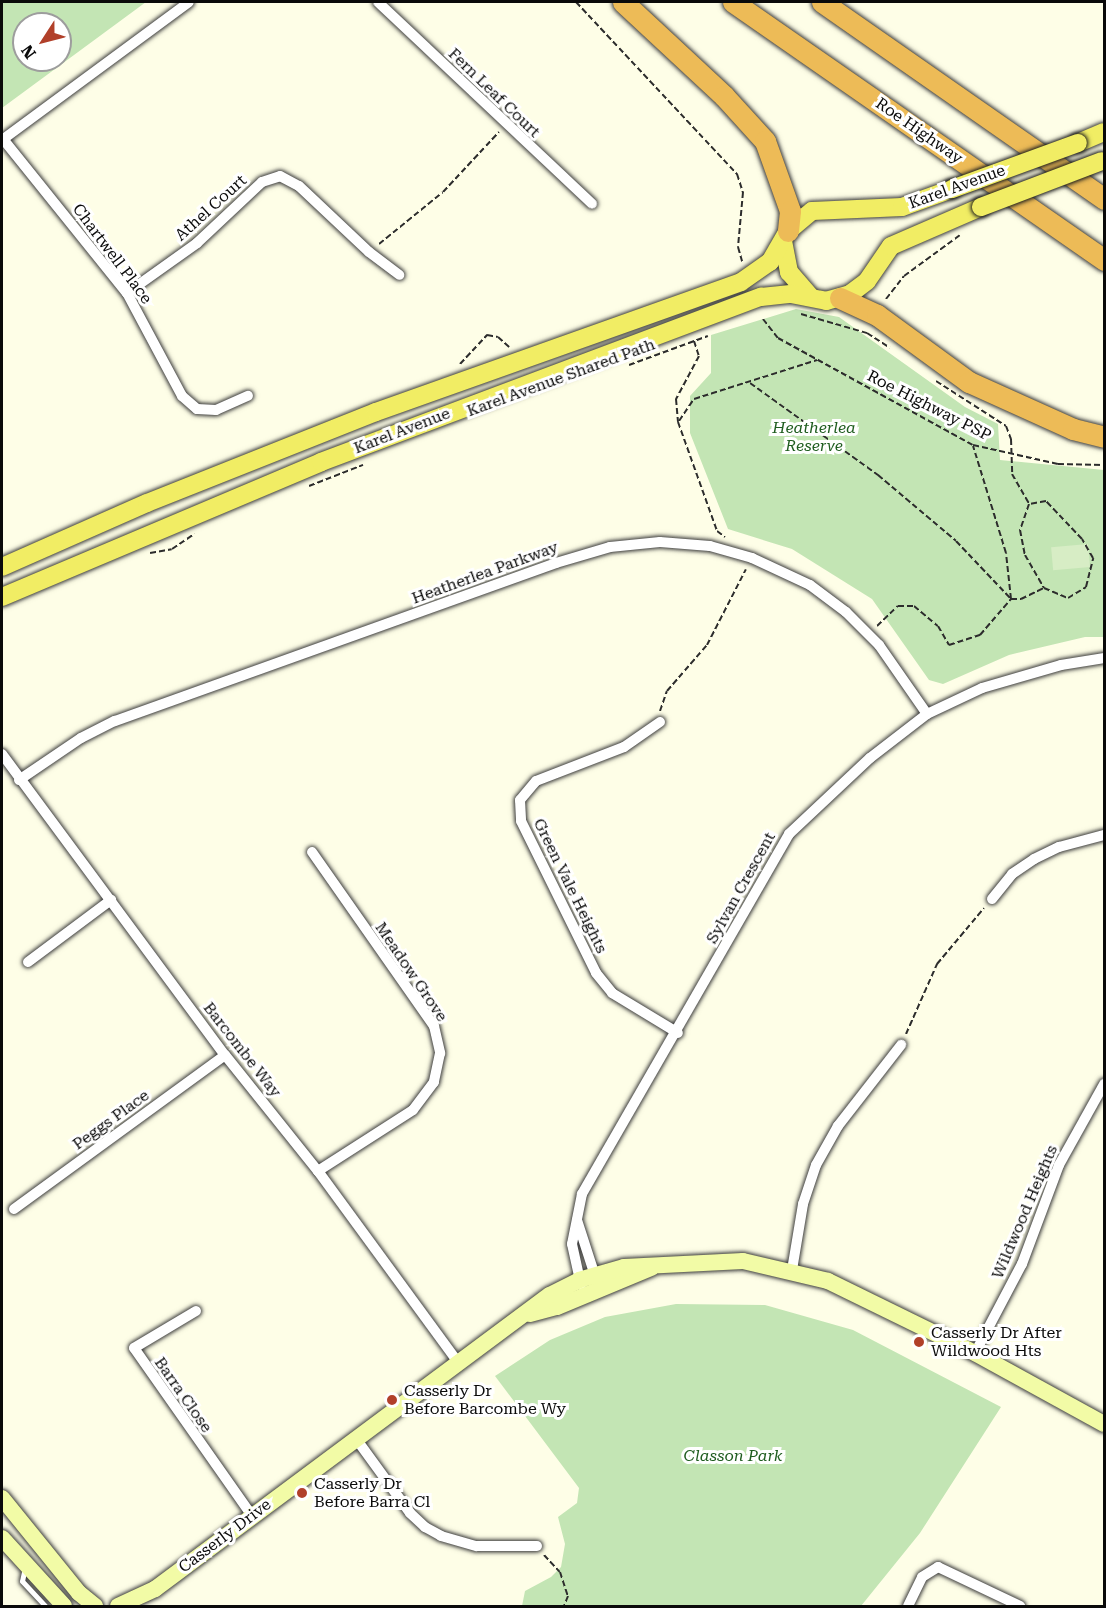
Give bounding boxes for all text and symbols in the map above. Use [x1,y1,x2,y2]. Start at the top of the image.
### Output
north arrow [12,12,72,72]
text: N [17,41,40,62]
street label: Fern Leaf Court [444,44,544,142]
street label: Roe Highway [872,94,966,168]
street label: Karel Avenue [906,161,1008,213]
street label: Athel Court [171,171,251,245]
street label: Chartwell Place [68,200,156,308]
street label: Karel Avenue Shared Path [464,335,658,421]
street label: Roe Highway PSP [864,366,994,446]
street label: Karel Avenue [351,404,453,458]
park label: Heatherlea Reserve [772,418,856,456]
street label: Heatherlea Parkway [409,538,561,608]
street label: Green Vale Heights [529,815,611,957]
street label: Sylvan Crescent [702,829,780,947]
street label: Meadow Grove [371,919,451,1025]
street label: Barcombe Way [199,999,285,1101]
street label: Peggs Place [69,1086,153,1154]
street label: Wildwood Heights [988,1142,1062,1282]
place label: Casserly Dr After Wildwood Hts [931,1323,1062,1361]
marker: Casserly Dr After Wildwood Hts [912,1335,926,1349]
street label: Barra Close [150,1354,216,1436]
place label: Casserly Dr Before Barcombe Wy [404,1381,566,1419]
marker: Casserly Dr Before Barcombe Wy [385,1393,399,1407]
park label: Classon Park [684,1446,782,1466]
place label: Casserly Dr Before Barra Cl [314,1474,430,1512]
marker: Casserly Dr Before Barra Cl [295,1486,309,1500]
street label: Casserly Drive [175,1495,275,1577]

